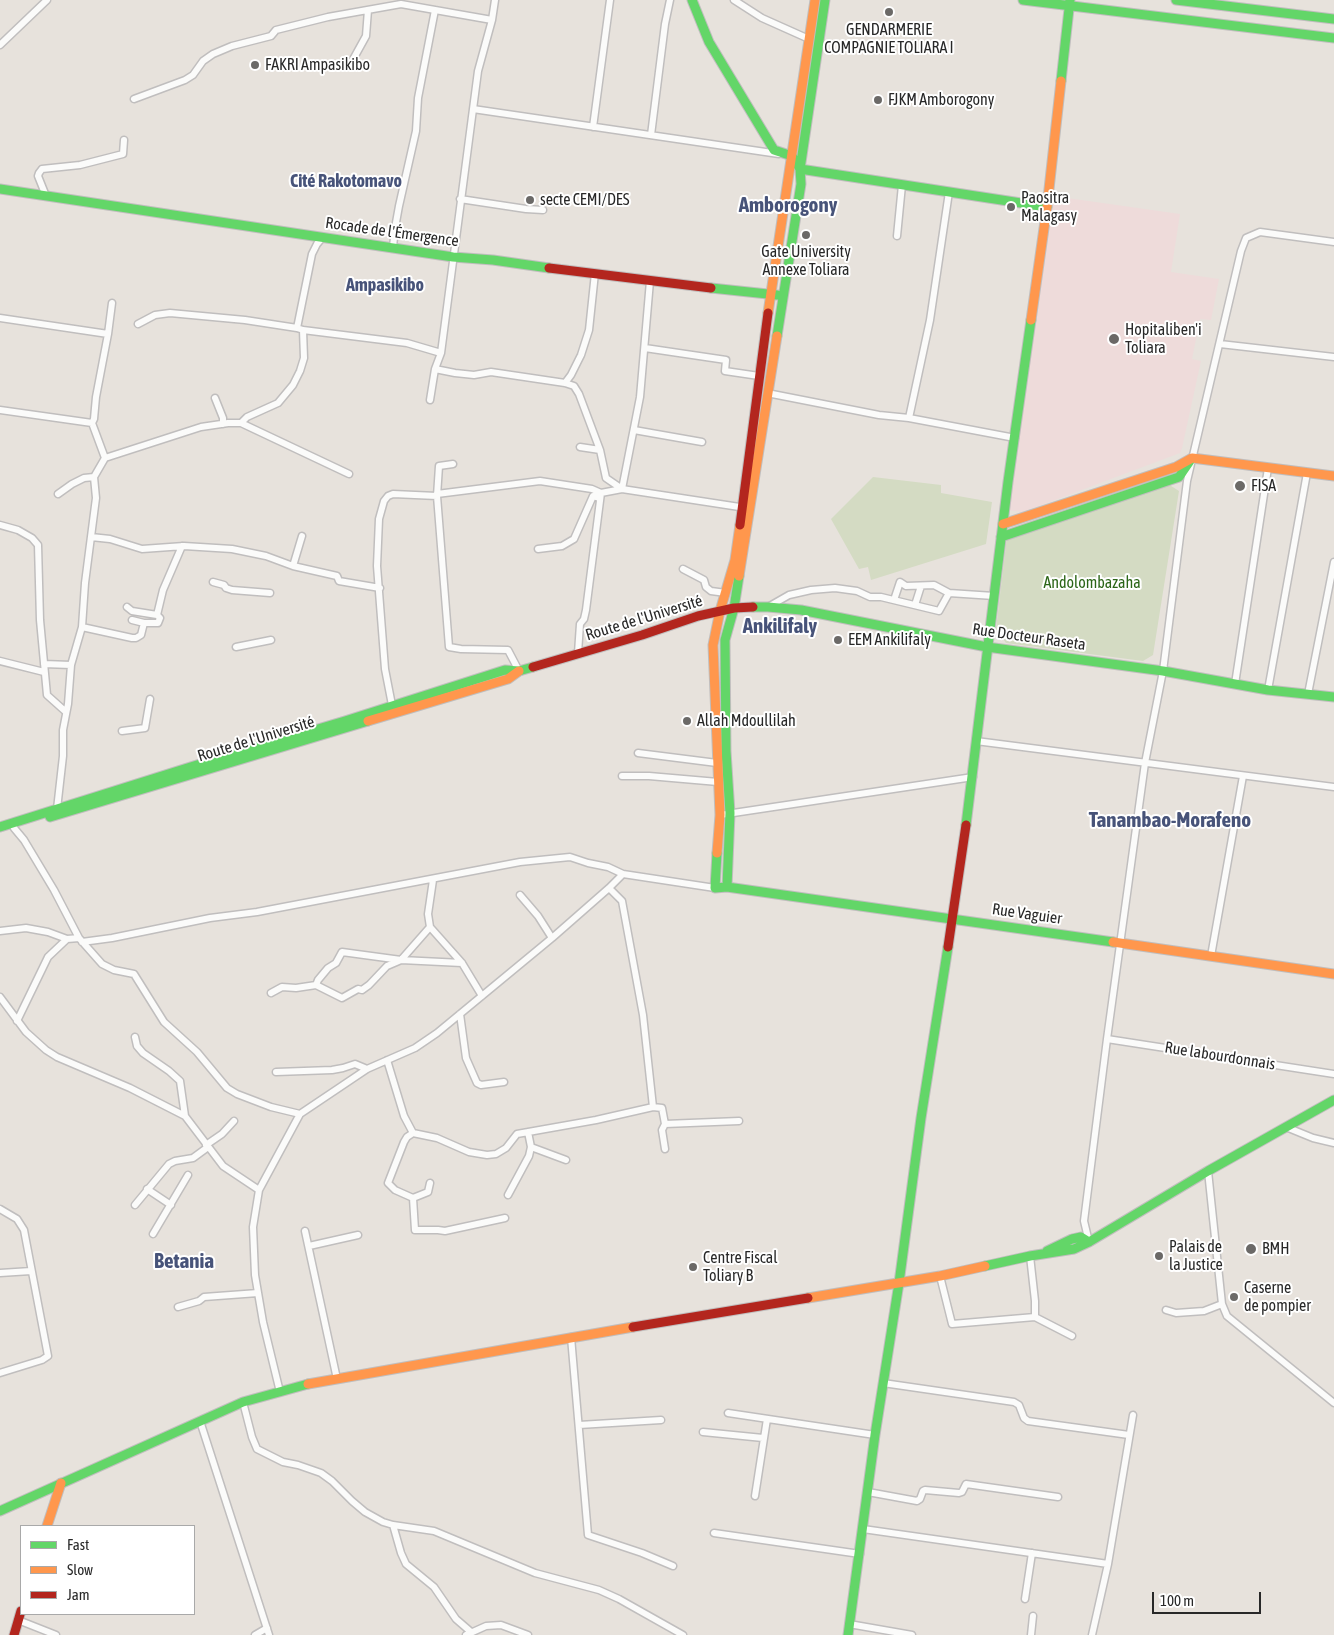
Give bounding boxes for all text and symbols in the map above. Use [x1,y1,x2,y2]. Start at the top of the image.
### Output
marker: GENDARMERIE COMPAGNIE TOLIARA I [883,6,895,18]
place label: GENDARMERIE COMPAGNIE TOLIARA I [824,20,954,58]
place label: FAKRI Ampasikibo [265,55,370,75]
marker: FAKRI Ampasikibo [249,59,261,71]
place label: FJKM Amborogony [888,90,994,110]
marker: FJKM Amborogony [872,94,884,106]
district label: Cité Rakotomavo [290,170,402,192]
place label: Paositra Malagasy [1021,188,1077,226]
place label: secte CEMI/DES [540,190,629,210]
district label: Amborogony [739,192,837,218]
marker: secte CEMI/DES [524,194,536,206]
marker: Paositra Malagasy [1005,201,1017,213]
street label: Rocade de l'Émergence [324,213,460,251]
marker: Gate University Annexe Toliara [800,229,812,241]
place label: Gate University Annexe Toliara [761,242,851,280]
district label: Ampasikibo [346,274,424,296]
place label: Hopitaliben'i Toliara [1125,320,1202,358]
marker: Hopitaliben'i Toliara [1107,332,1121,346]
place label: FISA [1251,476,1276,496]
marker: FISA [1233,479,1247,493]
park label: Andolombazaha [1043,573,1141,593]
street label: Route de l'Université [583,591,705,645]
district label: Ankilifaly [743,613,817,639]
street label: Rue Docteur Raseta [971,620,1087,654]
place label: EEM Ankilifaly [848,630,931,650]
marker: EEM Ankilifaly [832,634,844,646]
place label: Allah Mdoullilah [697,711,796,731]
street label: Route de l'Université [195,712,317,766]
marker: Allah Mdoullilah [681,715,693,727]
district label: Tanambao-Morafeno [1089,807,1251,833]
street label: Rue Vaguier [991,900,1063,928]
street label: Rue labourdonnais [1163,1038,1277,1074]
place label: Palais de la Justice [1169,1237,1223,1275]
place label: BMH [1262,1239,1290,1259]
marker: BMH [1244,1242,1258,1256]
district label: Betania [154,1248,214,1274]
place label: Centre Fiscal Toliary B [703,1248,777,1286]
marker: Palais de la Justice [1153,1250,1165,1262]
marker: Centre Fiscal Toliary B [687,1261,699,1273]
place label: Caserne de pompier [1244,1278,1311,1316]
marker: Caserne de pompier [1228,1291,1240,1303]
legend [20,1525,195,1615]
text: Fast [67,1536,89,1553]
text: Slow [67,1561,93,1578]
scale bar [1154,1582,1263,1614]
text: Jam [67,1586,90,1603]
text: 100 m [1160,1592,1194,1609]

